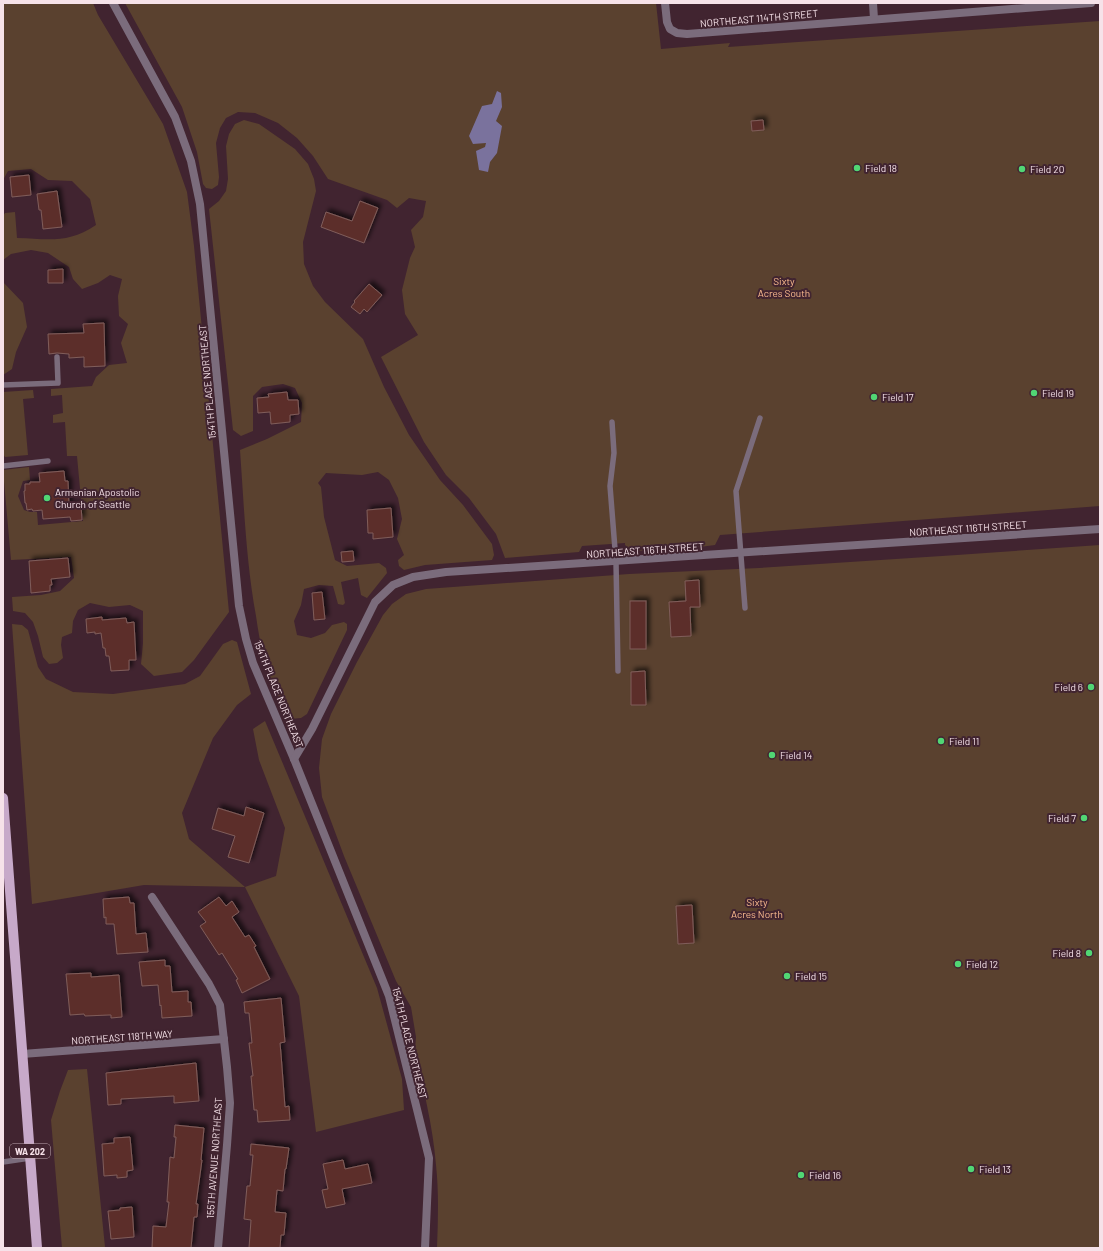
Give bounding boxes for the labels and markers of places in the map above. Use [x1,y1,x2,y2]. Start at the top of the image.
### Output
place label: Field 18 [865,162,897,174]
marker: Field 18 [852,163,862,173]
place label: Field 20 [1030,163,1064,175]
marker: Field 20 [1017,164,1027,174]
place label: Field 19 [1042,387,1074,399]
marker: Field 19 [1029,388,1039,398]
place label: Field 17 [882,391,914,403]
marker: Field 17 [869,392,879,402]
place label: Armenian Apostolic Church of Seattle [55,486,139,510]
marker: Armenian Apostolic Church of Seattle [42,493,52,503]
place label: Field 6 [1055,681,1083,693]
marker: Field 6 [1086,682,1096,692]
place label: Field 11 [949,735,979,747]
marker: Field 11 [936,736,946,746]
place label: Field 14 [780,749,812,761]
marker: Field 14 [767,750,777,760]
place label: Field 7 [1048,812,1076,824]
marker: Field 7 [1079,813,1089,823]
place label: Field 8 [1052,947,1081,959]
marker: Field 8 [1084,948,1094,958]
place label: Field 12 [966,958,998,970]
marker: Field 12 [953,959,963,969]
place label: Field 15 [795,970,827,982]
marker: Field 15 [782,971,792,981]
place label: Field 13 [979,1163,1011,1175]
marker: Field 13 [966,1164,976,1174]
place label: Field 16 [809,1169,841,1181]
marker: Field 16 [796,1170,806,1180]

